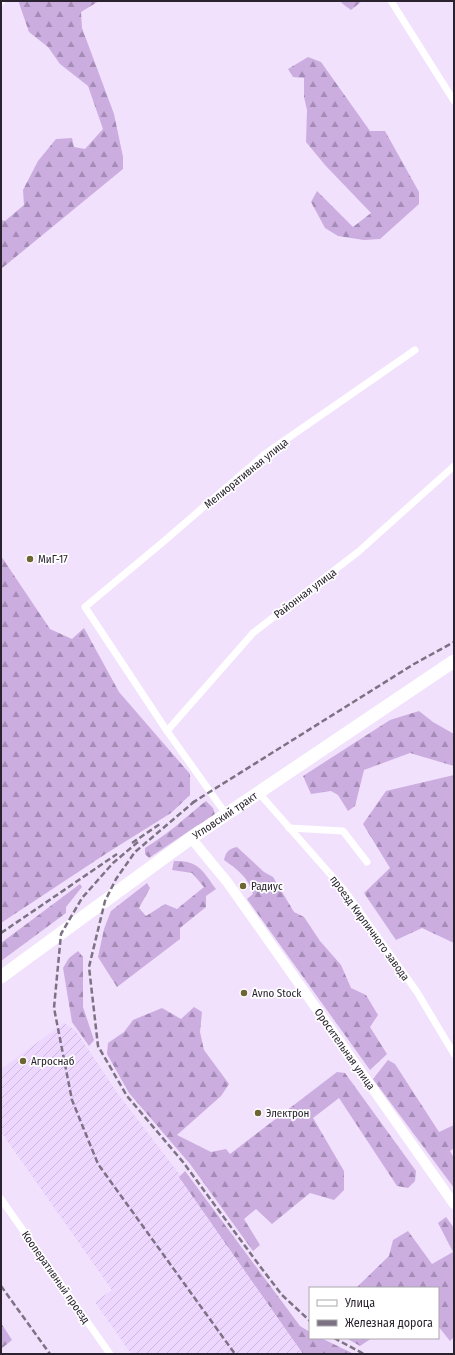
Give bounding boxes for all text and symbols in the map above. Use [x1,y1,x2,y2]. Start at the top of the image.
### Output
street label: Мелиоративная улица [202,436,291,511]
place label: МиГ-17 [38,553,68,566]
marker: МиГ-17 [25,554,35,564]
street label: Районная улица [271,566,339,621]
street label: Угловский тракт [189,789,260,843]
street label: проезд Кирпичного завода [327,873,412,983]
place label: Радиус [251,880,283,893]
marker: Радиус [238,881,248,891]
place label: Avno Stoсk [252,987,302,1000]
marker: Avno Stoсk [239,988,249,998]
street label: Оросительная улица [312,1006,378,1092]
place label: Агроснаб [31,1055,75,1068]
marker: Агроснаб [18,1056,28,1066]
place label: Электрон [266,1107,309,1120]
marker: Электрон [253,1108,263,1118]
street label: Кооперативный проезд [19,1228,93,1326]
legend [309,1287,439,1339]
text: Улица [344,1296,375,1310]
text: Железная дорога [345,1316,433,1330]

